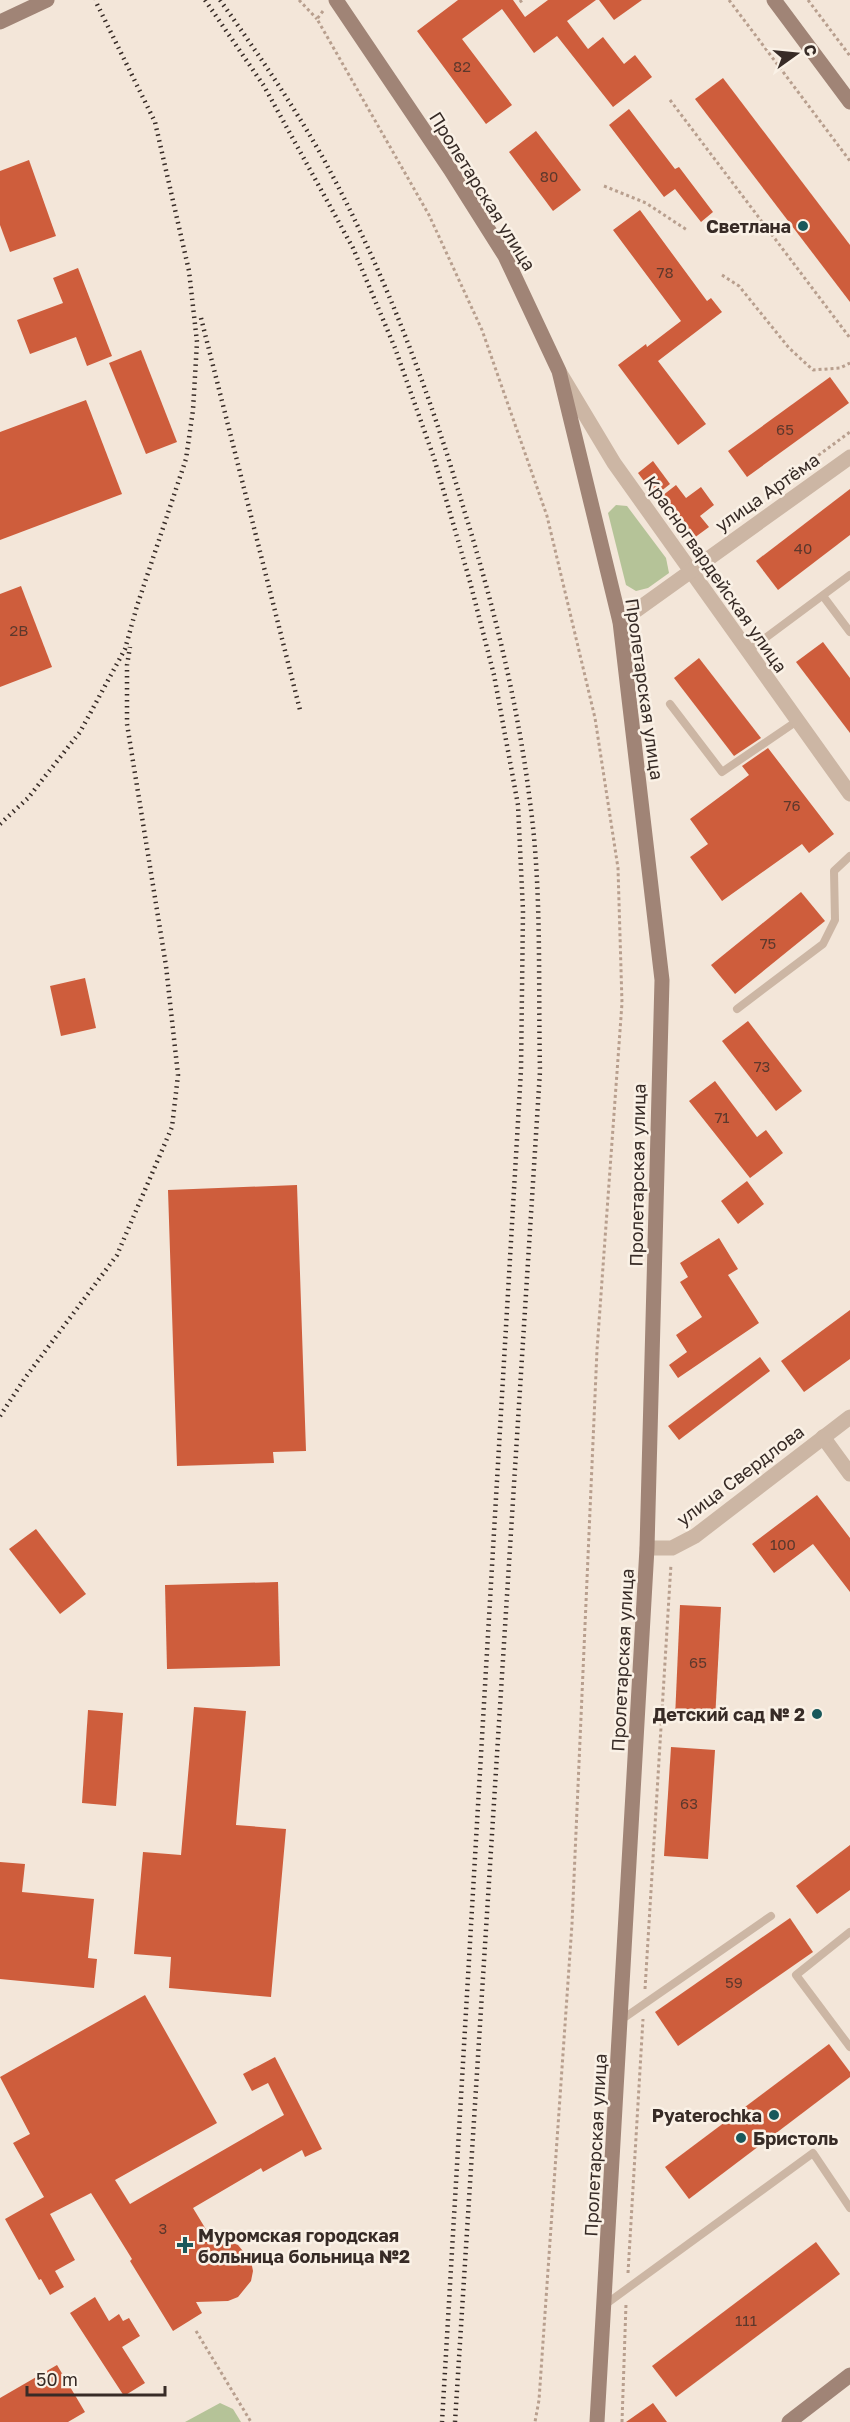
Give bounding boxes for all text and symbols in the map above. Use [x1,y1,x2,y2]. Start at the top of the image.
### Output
north arrow [766,24,826,84]
text: С [799,42,822,58]
house number: 82 [453,57,471,75]
street label: Пролетарская улица [425,107,541,275]
house number: 80 [540,167,558,185]
place label: Светлана [706,215,791,237]
marker: Светлана [796,219,810,233]
house number: 78 [656,263,674,281]
house number: 65 [776,420,794,438]
street label: улица Артёма [711,448,823,536]
street label: Красногвардейская улица [640,471,792,677]
house number: 40 [794,539,812,557]
street label: Пролетарская улица [621,597,669,781]
house number: 2В [10,621,28,639]
house number: 76 [783,796,801,814]
house number: 75 [760,934,776,952]
house number: 73 [754,1057,770,1075]
street label: Пролетарская улица [624,1083,650,1267]
house number: 71 [714,1108,730,1126]
street label: улица Свердлова [672,1420,808,1530]
house number: 100 [770,1535,796,1553]
street label: Пролетарская улица [606,1568,638,1752]
house number: 65 [689,1653,707,1671]
place label: Детский сад № 2 [653,1703,805,1725]
marker: Детский сад № 2 [810,1707,824,1721]
house number: 63 [680,1794,698,1812]
house number: 59 [725,1973,743,1991]
street label: Пролетарская улица [579,2053,611,2237]
place label: Pyaterochka [652,2104,762,2126]
marker: Pyaterochka [767,2108,781,2122]
place label: Бристоль [753,2127,838,2149]
marker: Бристоль [734,2131,748,2145]
house number: 3 [159,2219,167,2237]
place label: Муромская городская больница больница №2 [198,2224,410,2267]
marker: Муромская городская больница больница №2 [176,2236,194,2254]
house number: 111 [735,2311,757,2329]
scale bar [27,2359,165,2397]
text: 50 m [36,2368,78,2390]

